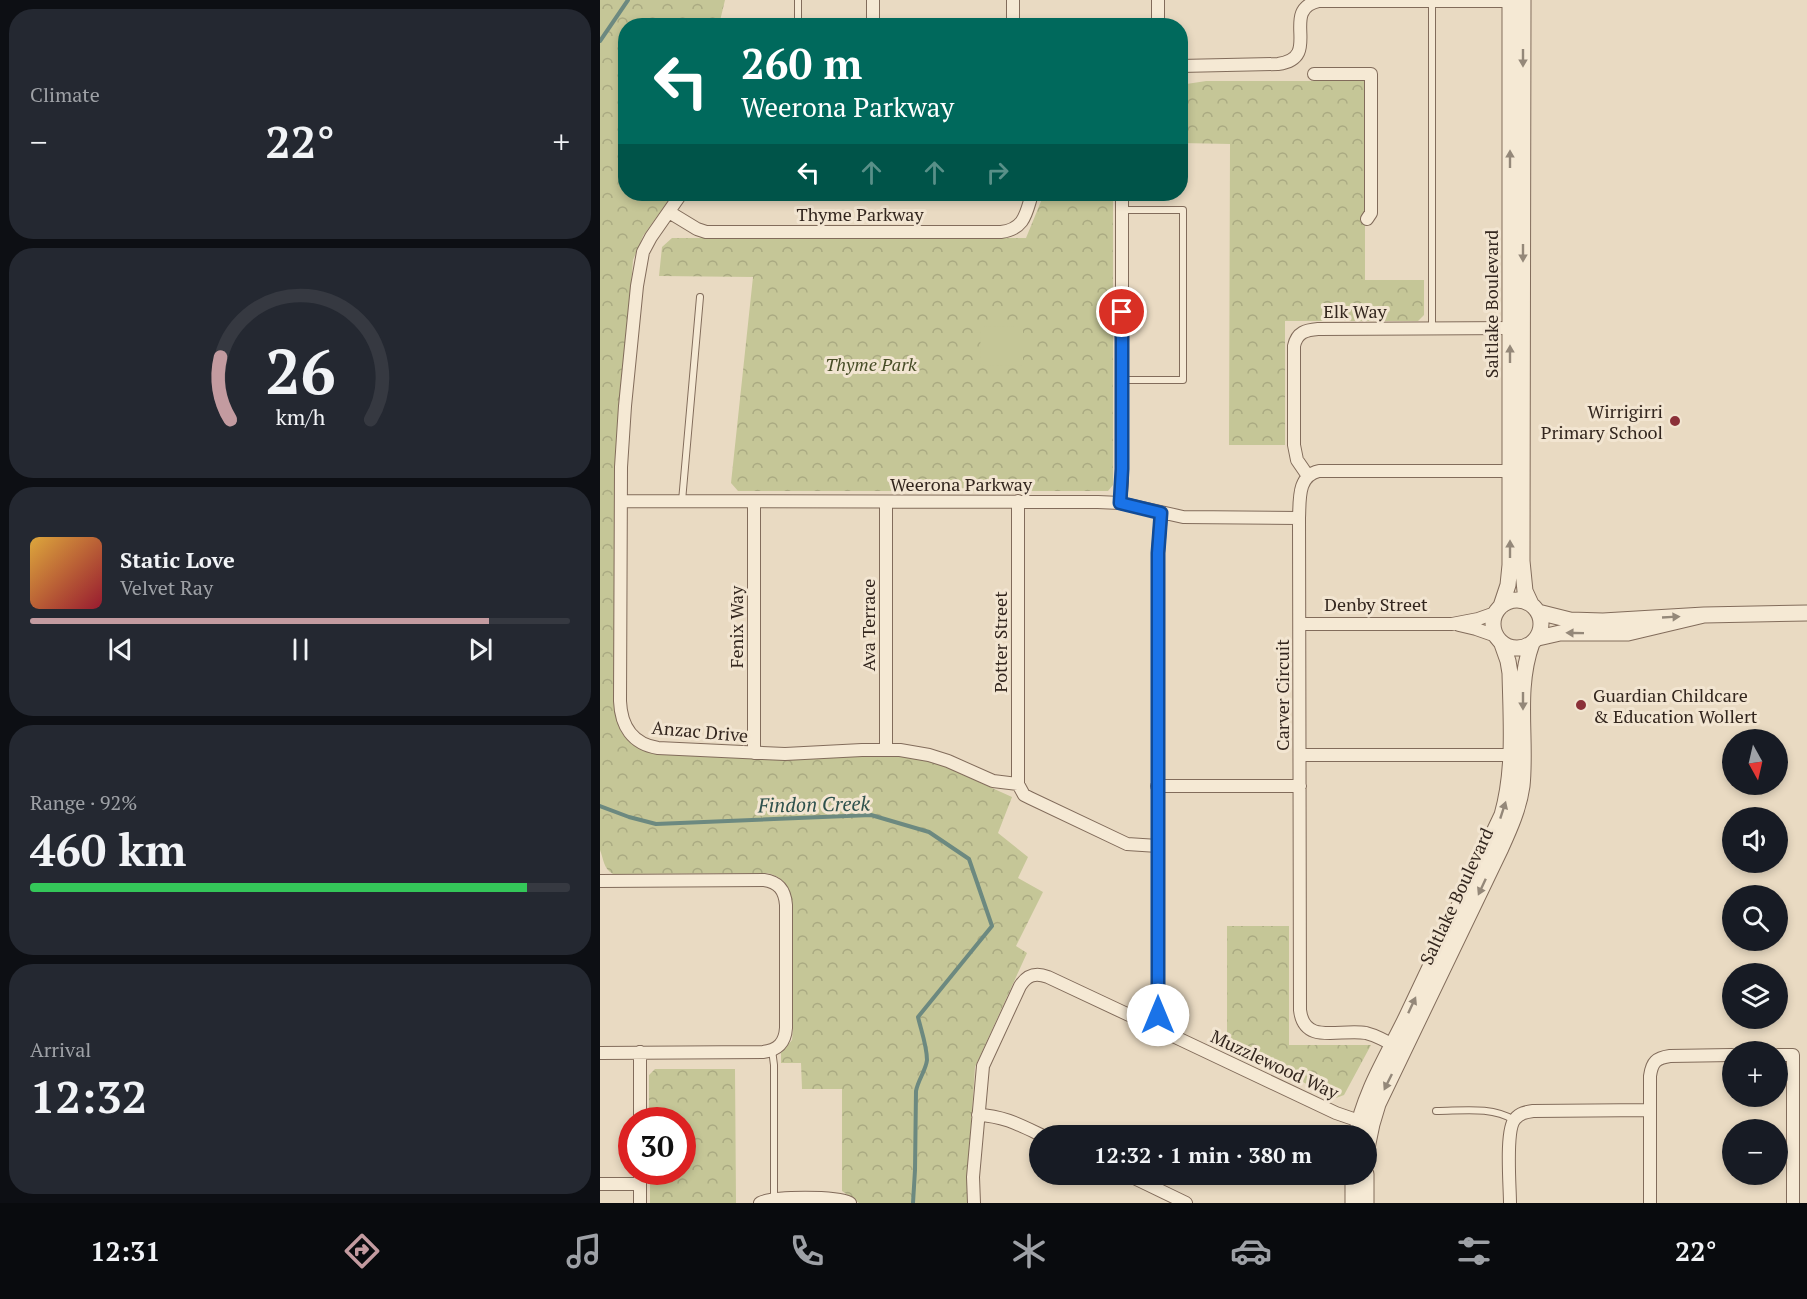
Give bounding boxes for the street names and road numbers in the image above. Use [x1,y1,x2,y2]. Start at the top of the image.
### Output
street label: Thyme Parkway [796,202,924,226]
street label: Saltlake Boulevard [1479,230,1503,378]
street label: Elk Way [1323,299,1388,323]
street label: Weerona Parkway [890,472,1033,496]
street label: Ava Terrace [856,579,880,671]
street label: Fenix Way [724,585,748,668]
street label: Potter Street [988,591,1012,693]
street label: Denby Street [1324,592,1428,616]
street label: Carver Circuit [1270,639,1294,751]
street label: Anzac Drive [651,715,749,747]
street label: Saltlake Boulevard [1414,824,1498,968]
street label: Muzzlewood Way [1207,1024,1344,1105]

